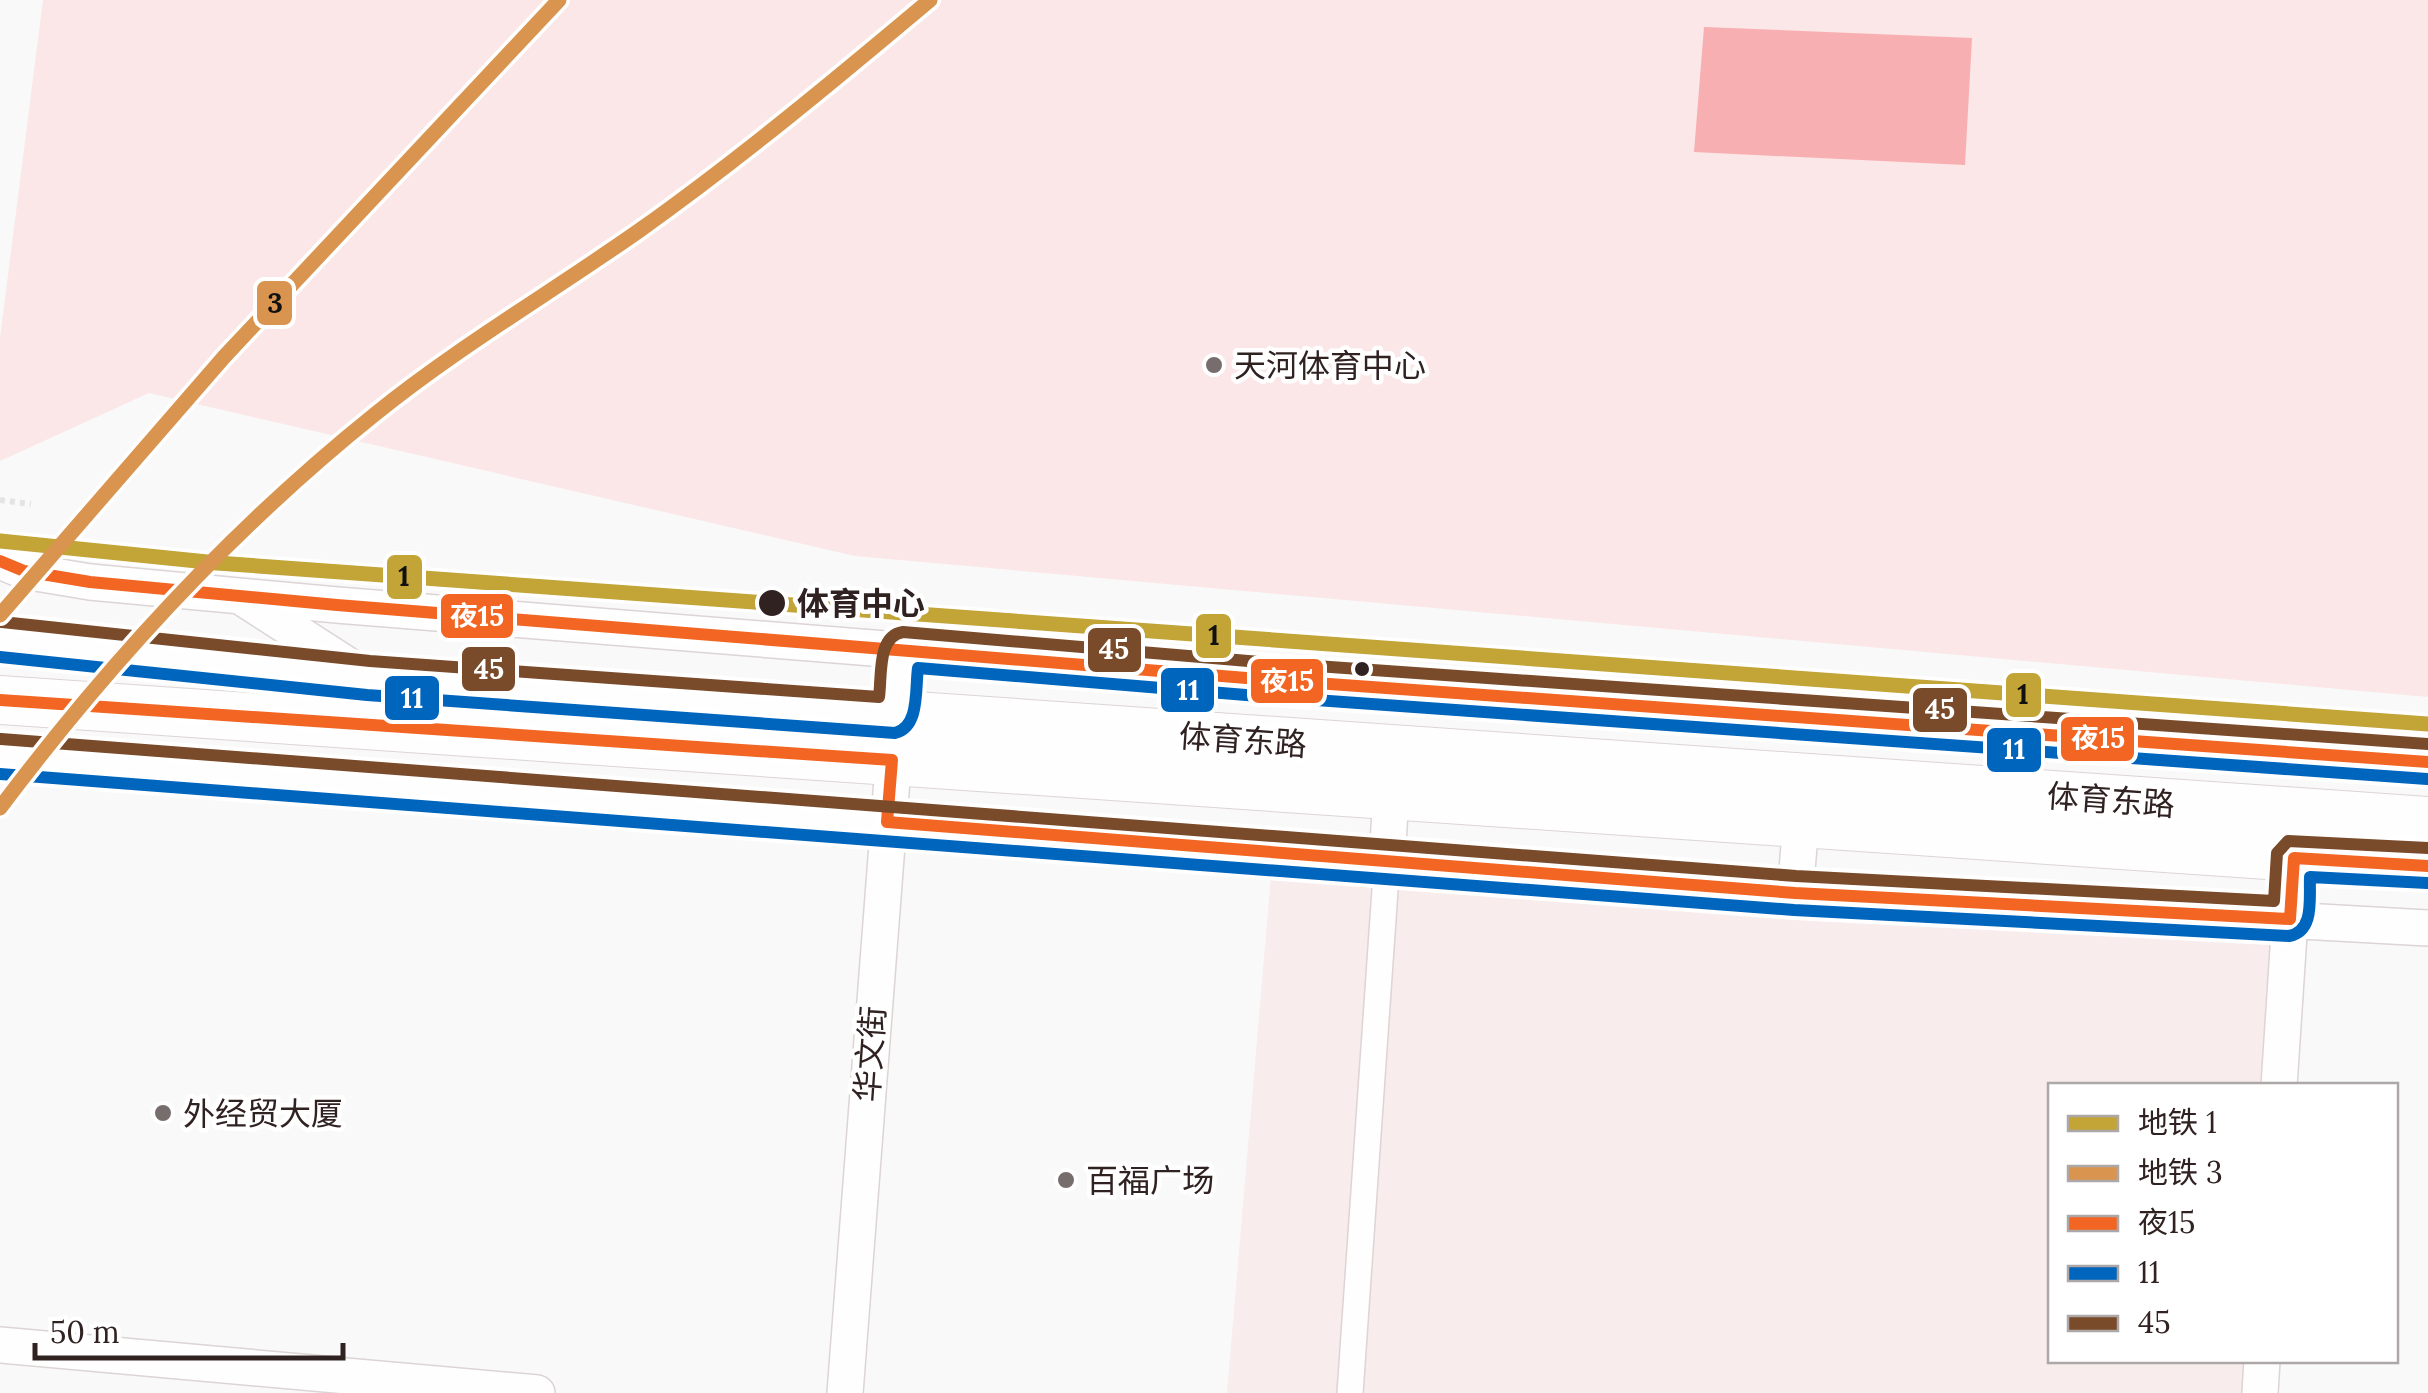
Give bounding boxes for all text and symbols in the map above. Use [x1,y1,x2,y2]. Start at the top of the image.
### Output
line badge: 3 [255,279,294,327]
text: 3 [267,285,283,321]
place label: 天河体育中心 [1234,345,1426,386]
marker: 天河体育中心 [1203,354,1225,376]
line badge: 1 [385,553,424,601]
text: 1 [398,558,410,594]
place label: 体育中心 [797,583,925,624]
marker: 体育中心 [756,587,788,619]
line badge: 夜15 [439,592,515,640]
text: 夜15 [450,598,504,634]
line badge: 1 [1194,612,1233,660]
text: 1 [1208,617,1220,653]
line badge: 45 [1086,626,1143,674]
text: 45 [1099,631,1129,667]
line badge: 45 [460,645,517,693]
text: 45 [474,651,504,687]
line badge: 夜15 [1249,657,1325,705]
unlabelled marker [1352,659,1372,679]
text: 夜15 [1260,663,1314,699]
line badge: 11 [1159,666,1216,714]
line badge: 1 [2004,671,2043,719]
text: 11 [1177,672,1199,708]
line badge: 11 [383,674,441,722]
text: 1 [2017,676,2029,712]
text: 11 [401,680,423,716]
line badge: 45 [1911,686,1969,734]
text: 45 [1925,691,1955,727]
street label: 体育东路 [1178,715,1308,765]
line badge: 夜15 [2059,715,2136,763]
text: 夜15 [2071,720,2125,756]
line badge: 11 [1985,726,2043,774]
text: 11 [2003,731,2025,767]
street label: 体育东路 [2046,775,2176,825]
street label: 华文街 [846,1005,894,1103]
legend [2048,1083,2398,1363]
place label: 外经贸大厦 [183,1093,343,1134]
marker: 外经贸大厦 [152,1102,174,1124]
text: 地铁 1 [2138,1103,2217,1141]
text: 地铁 3 [2138,1153,2223,1191]
place label: 百福广场 [1086,1160,1214,1201]
marker: 百福广场 [1055,1169,1077,1191]
text: 夜15 [2138,1203,2195,1241]
text: 11 [2138,1253,2160,1291]
scale bar [35,1298,342,1360]
text: 45 [2138,1303,2171,1341]
text: 50 m [50,1313,120,1351]

